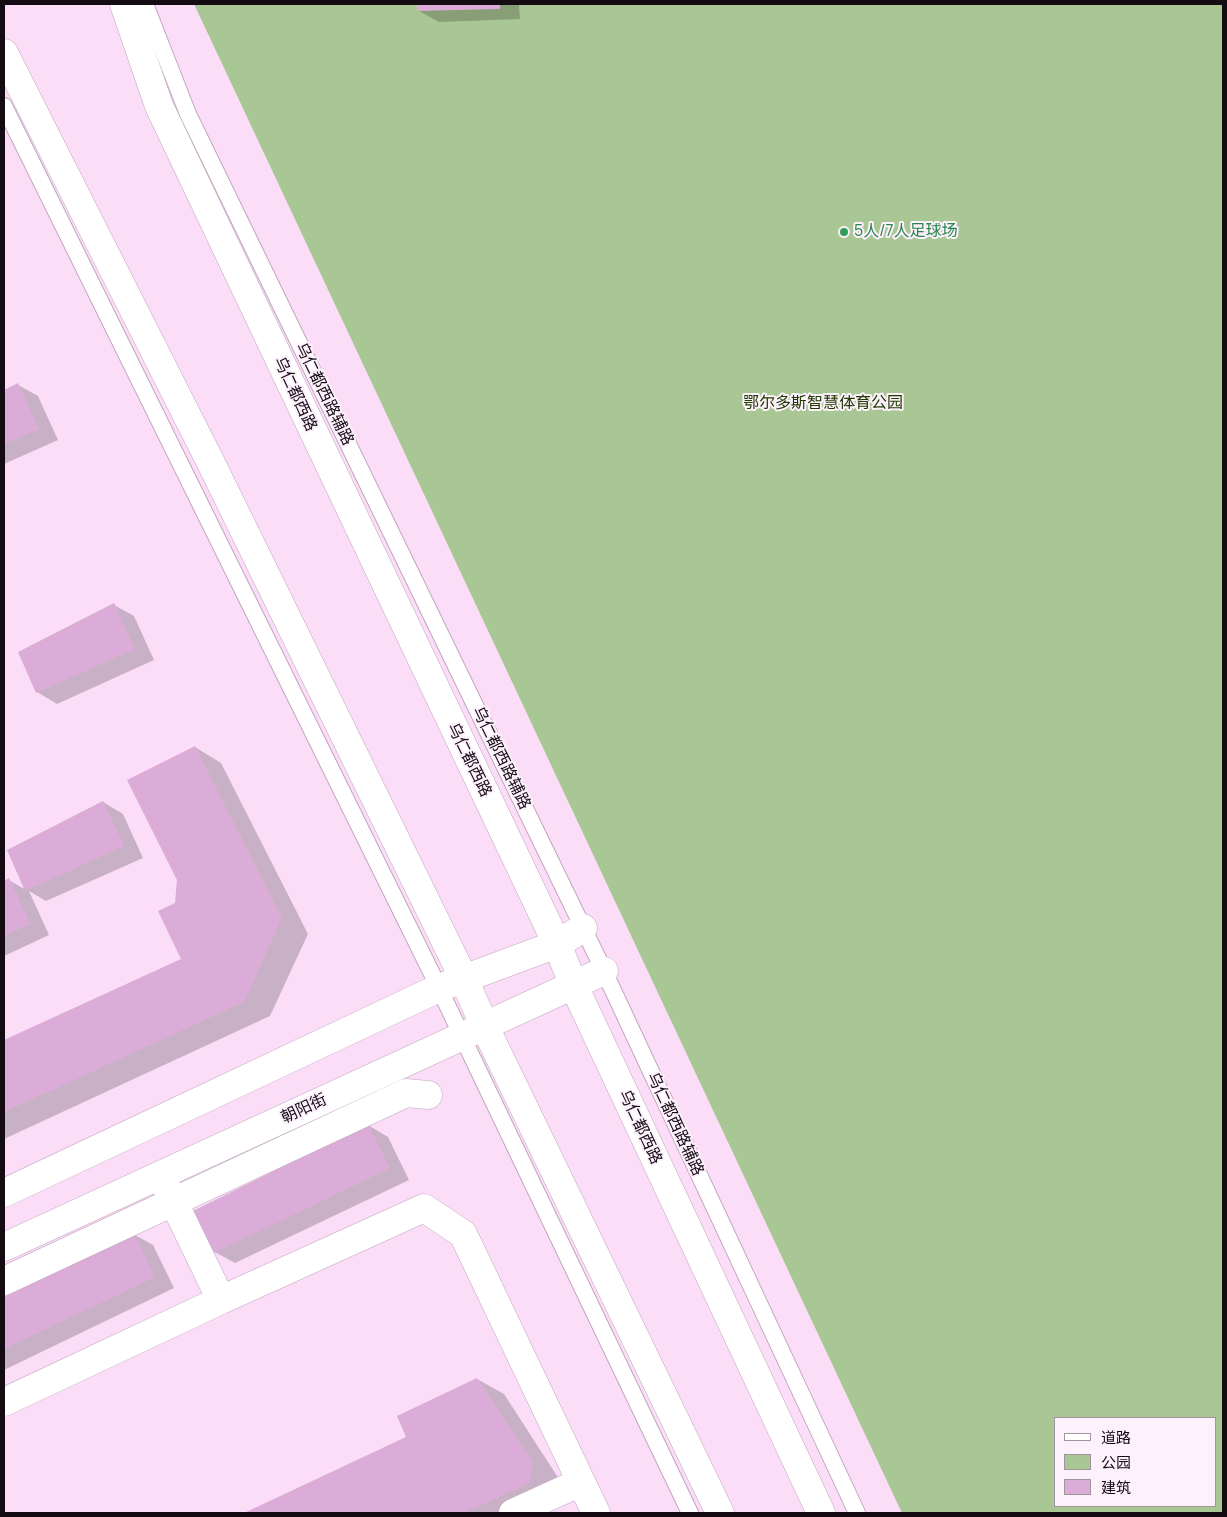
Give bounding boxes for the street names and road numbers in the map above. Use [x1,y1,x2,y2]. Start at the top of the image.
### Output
street label: 乌仁都西路辅路 [291,339,357,449]
street label: 乌仁都西路 [269,354,321,434]
street label: 乌仁都西路辅路 [468,703,534,813]
street label: 乌仁都西路 [443,720,495,800]
street label: 乌仁都西路辅路 [643,1069,707,1179]
street label: 乌仁都西路 [614,1087,666,1167]
street label: 朝阳街 [278,1090,330,1128]

